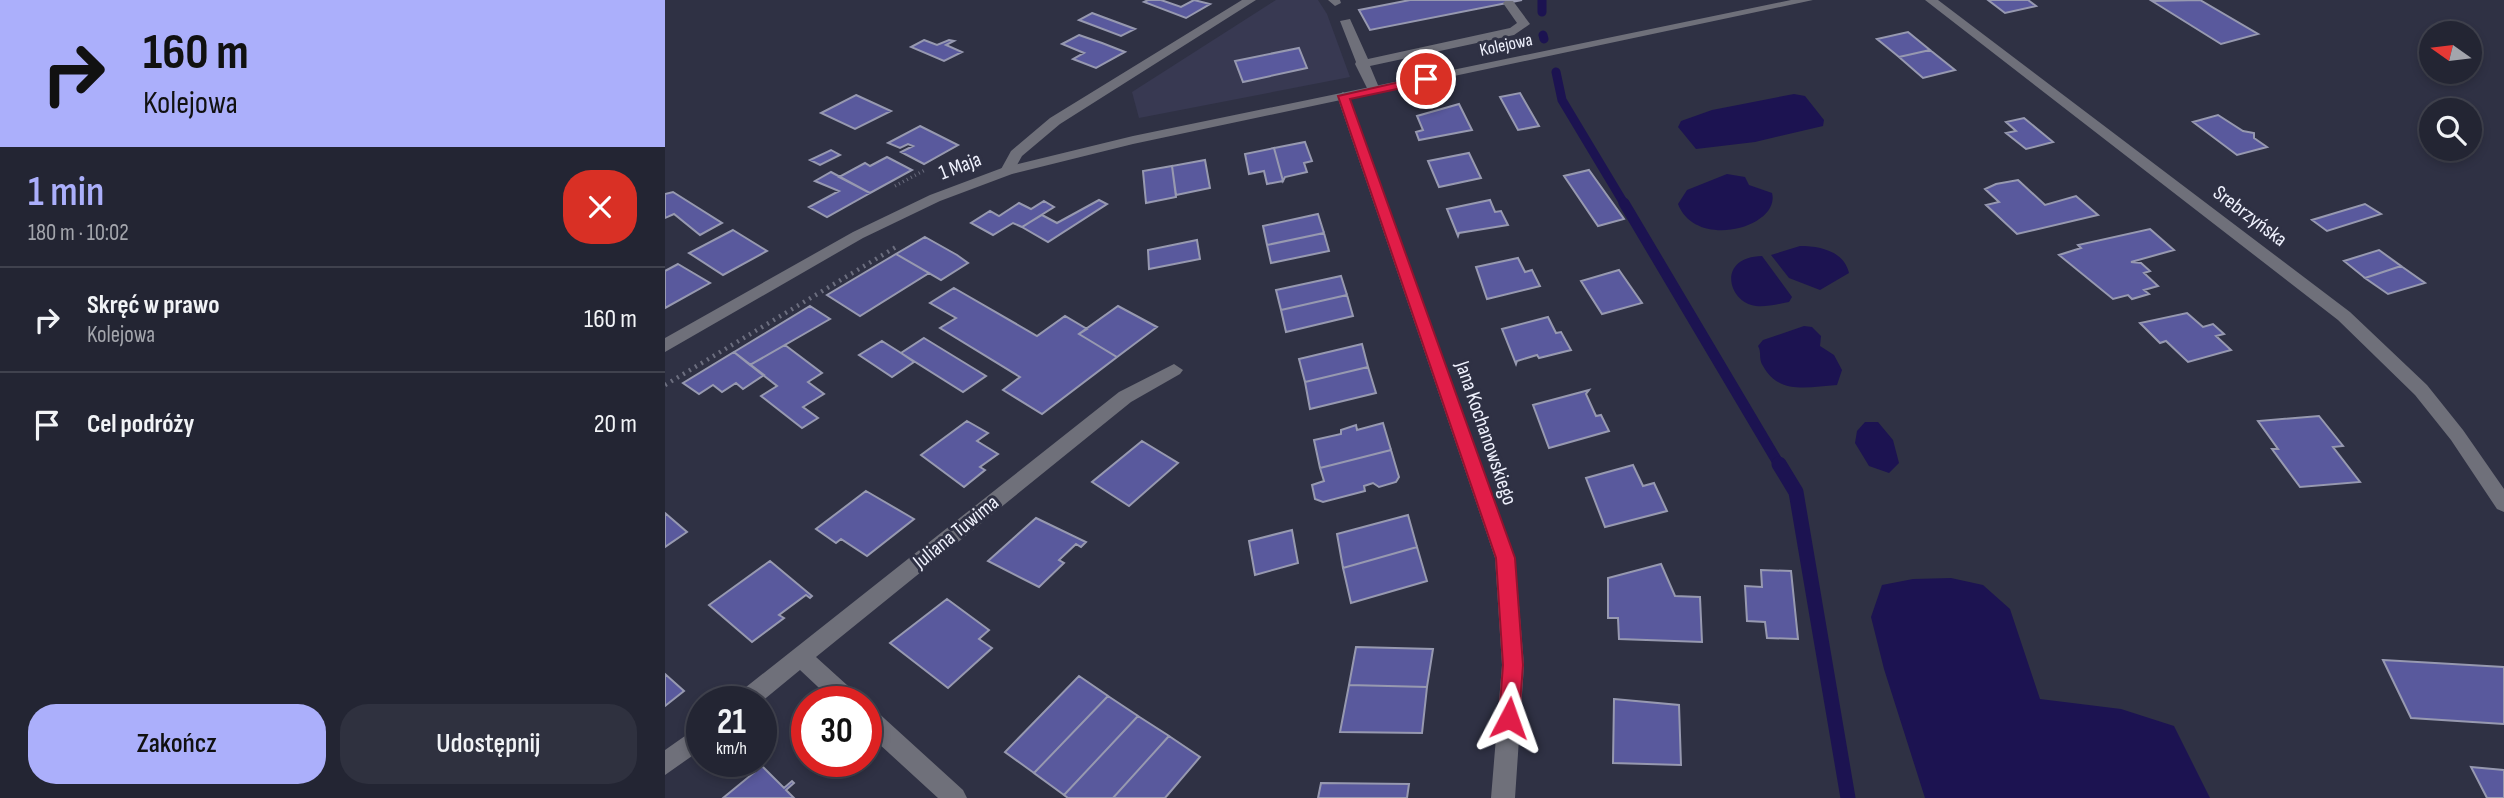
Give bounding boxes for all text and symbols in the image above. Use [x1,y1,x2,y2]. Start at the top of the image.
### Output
north arrow [2419,21,2481,84]
map controls [2419,21,2482,161]
text: 160 m [143,24,249,83]
icon: right [28,28,119,119]
street label: Kolejowa [1478,29,1534,61]
pin [1396,49,1456,109]
icon: arrive [1407,60,1445,98]
text: Kolejowa [143,84,238,123]
button: search [2419,98,2482,161]
street label: 1 Maja [935,147,985,185]
text: 1 min [28,167,104,218]
button: close [563,170,637,244]
street label: Srebrzyńska [2208,180,2292,252]
text: 180 m · 10:02 [28,219,129,247]
text: Skręć w prawo [87,290,220,321]
icon: right [28,301,66,339]
text: 160 m [584,304,637,335]
text: Kolejowa [87,321,155,349]
street label: Jana Kochanowskiego [1449,357,1522,508]
icon: arrive [28,406,66,444]
text: Cel podróży [87,409,194,440]
text: 20 m [594,409,637,440]
street label: Juliana Tuwima [907,490,1004,575]
position arrow [1472,681,1546,755]
speed limit sign: 30 [791,686,882,777]
text: 21 [717,701,746,744]
button: Zakończ [28,704,326,784]
button: Udostępnij [340,704,637,784]
text: km/h [716,738,747,759]

